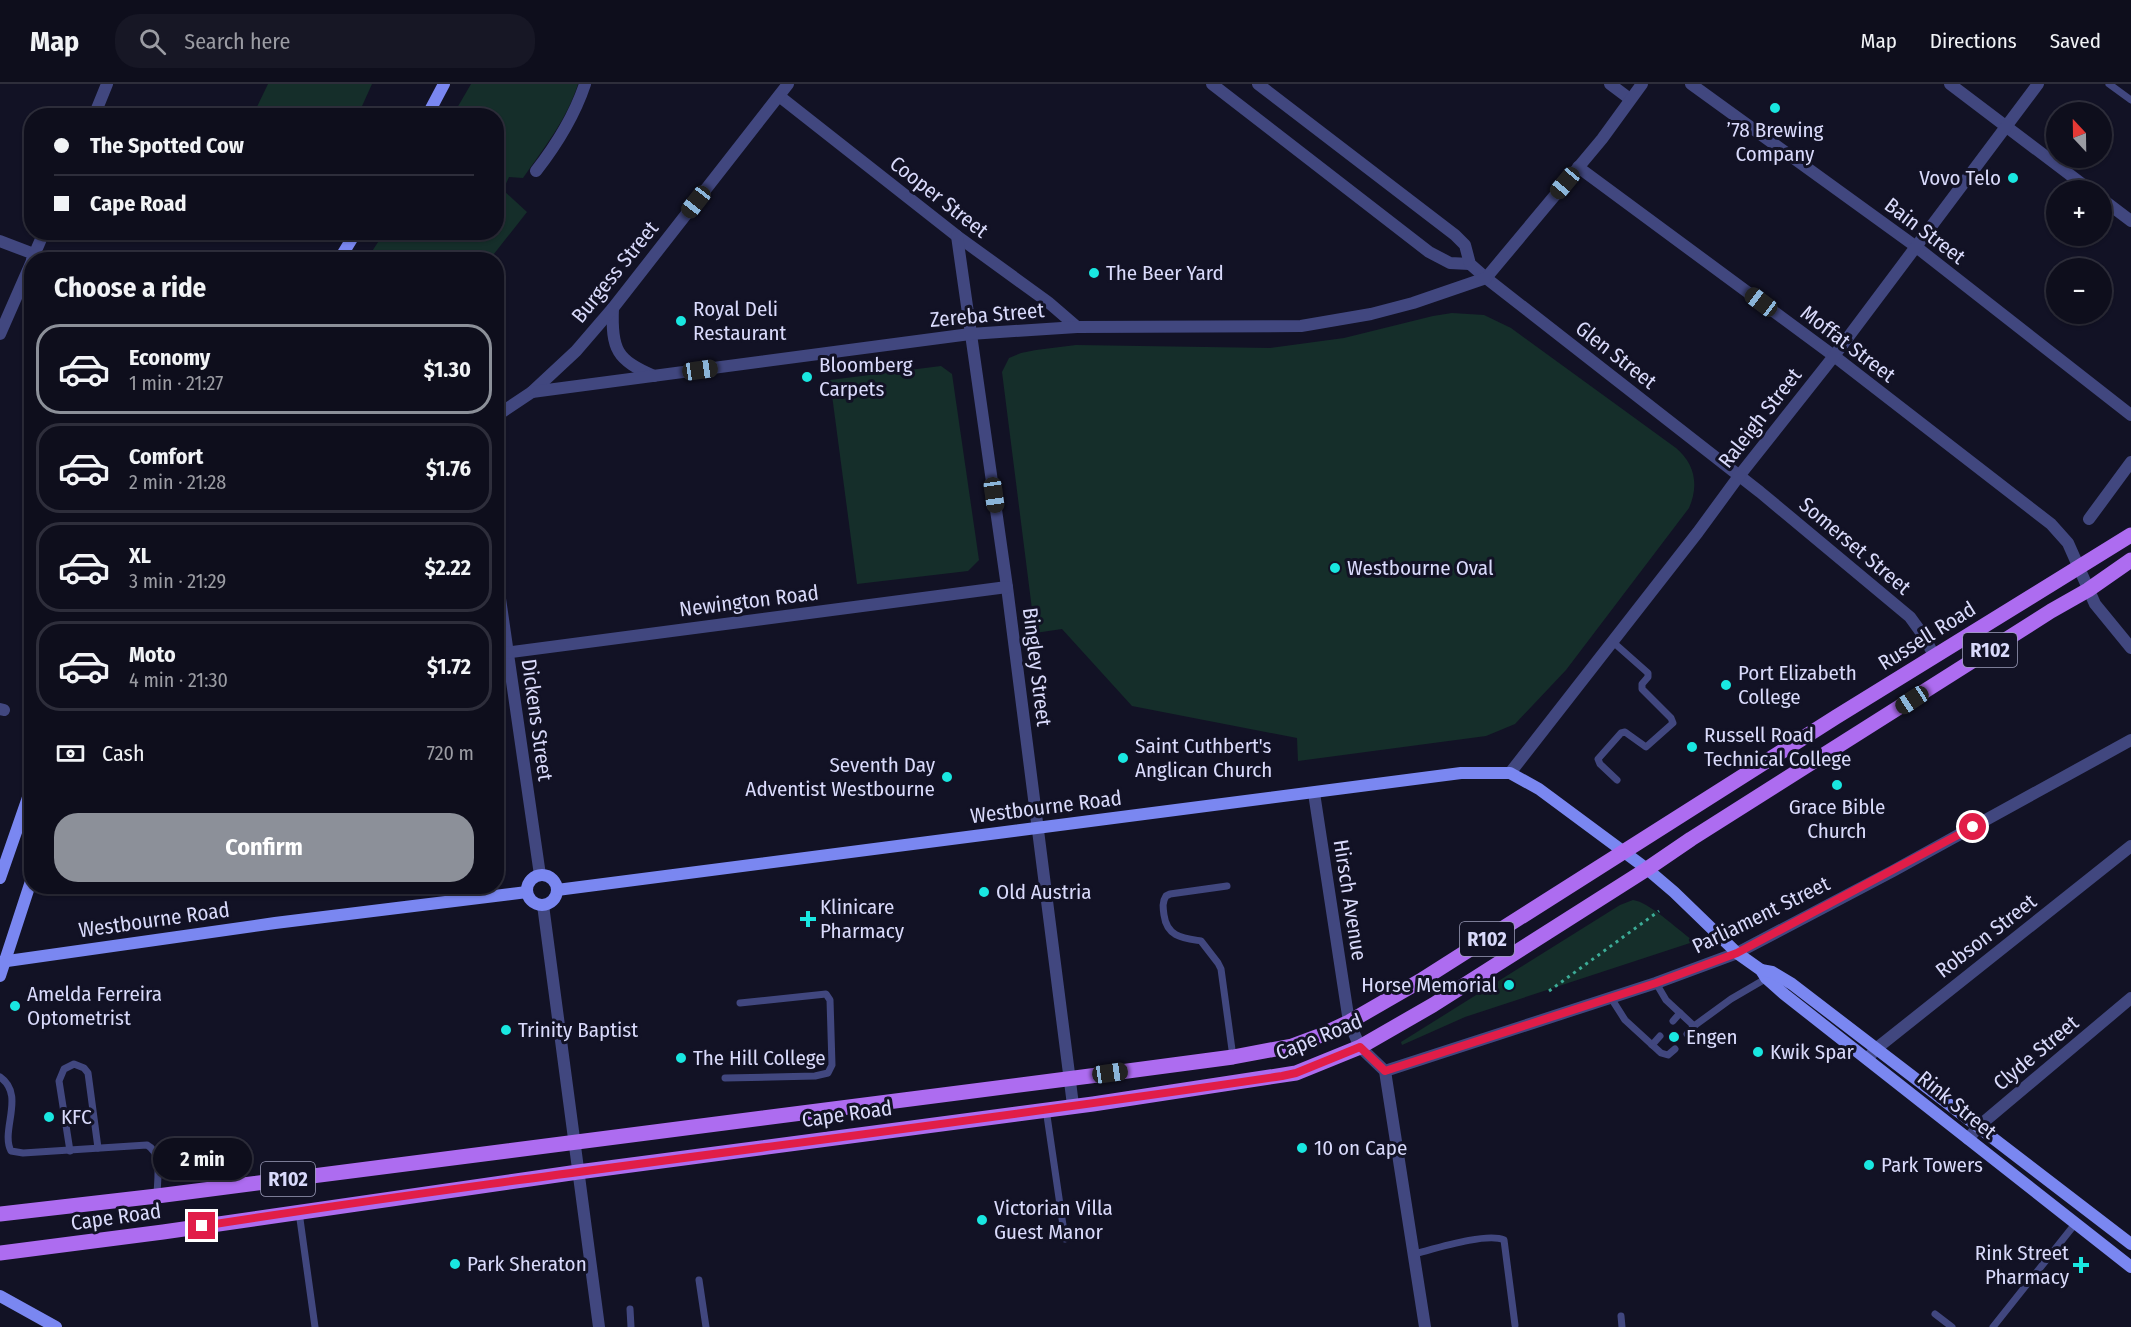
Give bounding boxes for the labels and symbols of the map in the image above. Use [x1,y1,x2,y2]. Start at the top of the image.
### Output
marker: ’78 Brewing Company [1768,101,1782,115]
north arrow [2046,102,2112,168]
place label: ’78 Brewing Company [1727,117,1824,167]
street label: Cooper Street [885,150,994,244]
car [1547,163,1583,203]
place label: Vovo Telo [1919,165,2001,191]
marker: Vovo Telo [2006,171,2020,185]
car [678,182,714,222]
street label: Bain Street [1879,192,1971,270]
street label: Burgess Street [566,216,664,328]
place label: The Beer Yard [1106,260,1224,286]
marker: The Beer Yard [1087,266,1101,280]
car [1741,284,1781,320]
place label: Royal Deli Restaurant [693,296,786,346]
street label: Zereba Street [929,297,1045,333]
street label: Moffat Street [1795,300,1901,388]
marker: Royal Deli Restaurant [674,314,688,328]
street label: Glen Street [1570,315,1662,395]
place label: Bloomberg Carpets [819,352,913,402]
car [681,359,719,381]
street label: Raleigh Street [1713,363,1807,473]
marker: Bloomberg Carpets [800,370,814,384]
car [983,476,1005,514]
street label: Somerset Street [1794,492,1916,600]
place label: Westbourne Oval [1347,555,1494,581]
marker: Westbourne Oval [1328,561,1342,575]
street label: Newington Road [678,580,820,622]
street label: Russell Road [1873,596,1981,676]
street label: Bingley Street [1017,606,1057,728]
road number: R102 [1963,633,2017,667]
street label: Dickens Street [516,657,558,783]
place label: Port Elizabeth College [1738,660,1857,710]
marker: Port Elizabeth College [1719,678,1733,692]
car [1892,683,1932,717]
place label: Russell Road Technical College [1704,722,1851,772]
place label: Saint Cuthbert's Anglican Church [1135,733,1272,783]
marker: Russell Road Technical College [1685,740,1699,754]
marker: Saint Cuthbert's Anglican Church [1116,751,1130,765]
place label: Seventh Day Adventist Westbourne [745,752,936,802]
marker: Seventh Day Adventist Westbourne [940,770,954,784]
marker: Grace Bible Church [1830,778,1844,792]
street label: Westbourne Road [969,785,1123,829]
place label: Grace Bible Church [1789,794,1885,844]
route start [1959,813,1986,840]
street label: Hirsch Avenue [1328,838,1372,962]
street label: Parliament Street [1688,870,1834,959]
place label: Old Austria [996,879,1092,905]
marker: Old Austria [977,885,991,899]
street label: Robson Street [1930,888,2042,983]
place label: Klinicare Pharmacy [820,894,905,944]
street label: Westbourne Road [77,897,231,943]
marker: Klinicare Pharmacy [801,912,815,926]
road number: R102 [1460,922,1514,956]
place label: Horse Memorial [1361,972,1497,998]
marker: Horse Memorial [1502,978,1516,992]
place label: Amelda Ferreira Optometrist [27,981,162,1031]
marker: Amelda Ferreira Optometrist [8,999,22,1013]
street label: Cape Road [1272,1008,1366,1066]
street label: Clyde Street [1988,1010,2084,1096]
place label: Trinity Baptist [518,1017,638,1043]
marker: Trinity Baptist [499,1023,513,1037]
place label: Engen [1686,1024,1738,1050]
marker: Engen [1667,1030,1681,1044]
place label: Kwik Spar [1770,1039,1854,1065]
place label: The Hill College [693,1045,826,1071]
marker: Kwik Spar [1751,1045,1765,1059]
marker: The Hill College [674,1051,688,1065]
car [1091,1062,1129,1084]
street label: Rink Street [1912,1065,2002,1145]
street label: Cape Road [800,1095,894,1133]
place label: KFC [61,1104,92,1130]
marker: KFC [42,1110,56,1124]
place label: 10 on Cape [1314,1135,1407,1161]
callout: 2 min [152,1139,252,1181]
marker: 10 on Cape [1295,1141,1309,1155]
place label: Park Towers [1881,1152,1983,1178]
marker: Park Towers [1862,1158,1876,1172]
road number: R102 [261,1162,315,1196]
place label: Victorian Villa Guest Manor [994,1195,1113,1245]
street label: Cape Road [69,1198,163,1236]
route end [188,1212,215,1239]
marker: Victorian Villa Guest Manor [975,1213,989,1227]
place label: Rink Street Pharmacy [1975,1240,2070,1290]
place label: Park Sheraton [467,1251,587,1277]
marker: Park Sheraton [448,1257,462,1271]
marker: Rink Street Pharmacy [2074,1258,2088,1272]

